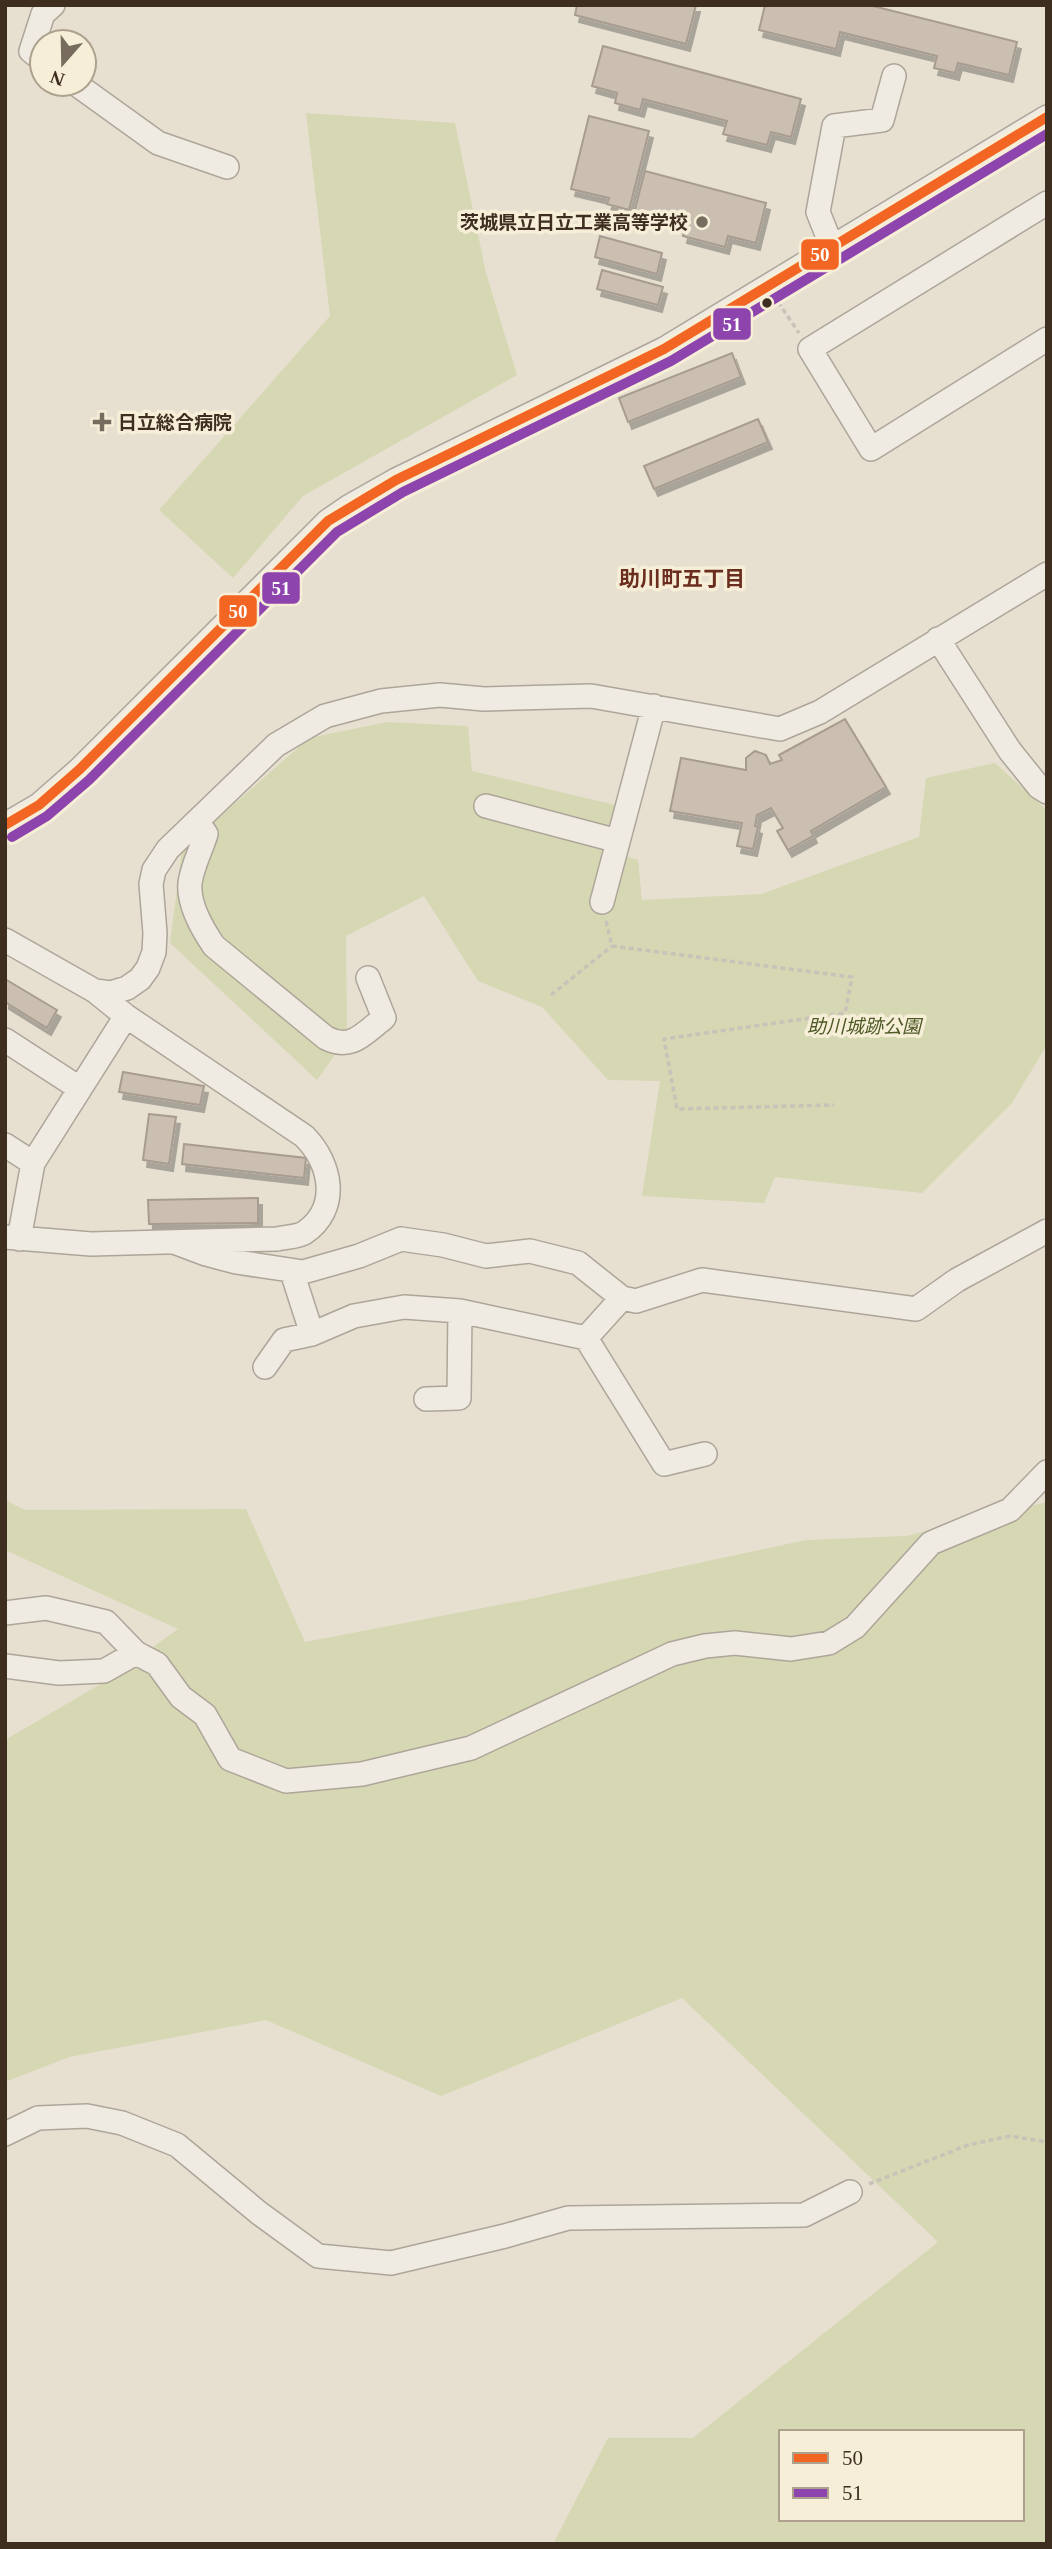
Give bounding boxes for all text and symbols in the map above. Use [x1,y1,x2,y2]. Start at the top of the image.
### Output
north arrow [28,28,98,98]
text: N [47,66,67,91]
place label: 茨城県立日立工業高等学校 [460,212,688,233]
marker: 茨城県立日立工業高等学校 [694,214,710,230]
line badge: 50 [800,238,840,271]
text: 50 [811,244,830,265]
unlabelled marker [760,296,774,310]
line badge: 51 [712,307,752,341]
text: 51 [723,314,742,335]
marker: 日立総合病院 [92,412,112,432]
place label: 日立総合病院 [118,412,232,433]
district label: 助川町五丁目 [619,567,745,591]
line badge: 51 [261,571,301,605]
text: 51 [272,578,291,599]
line badge: 50 [218,594,258,628]
text: 50 [229,601,248,622]
park label: 助川城跡公園 [807,1016,924,1037]
legend [779,2430,1024,2521]
text: 50 [842,2446,863,2470]
text: 51 [842,2481,863,2505]

